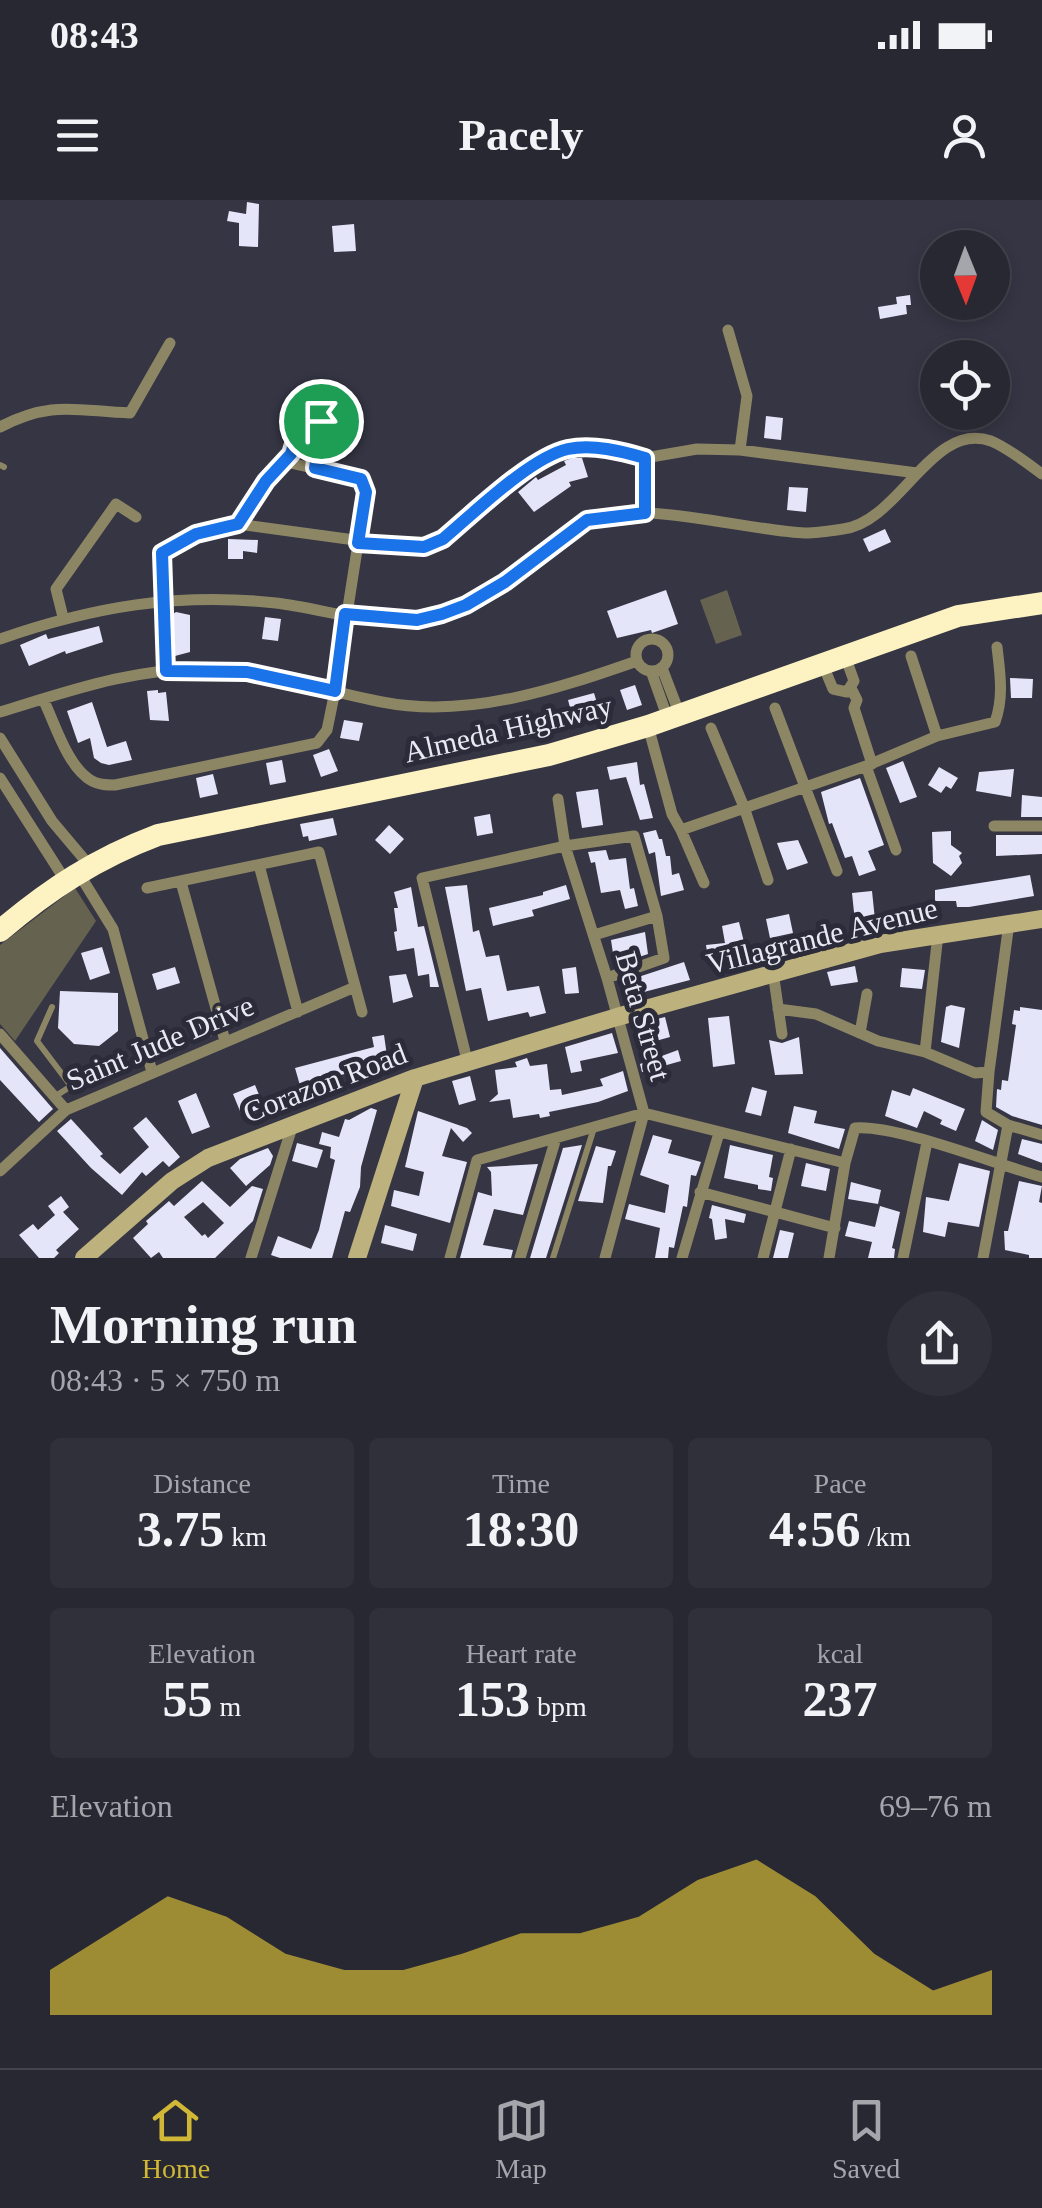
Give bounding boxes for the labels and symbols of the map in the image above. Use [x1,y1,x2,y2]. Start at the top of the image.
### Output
north arrow [920,230,1010,320]
pin [279,379,364,464]
street label: Almeda Highway [401,689,615,768]
street label: Villagrande Avenue [703,891,941,980]
street label: Beta Street [609,948,678,1085]
street label: Saint Jude Drive [61,988,258,1097]
street label: Corazon Road [238,1036,411,1129]

